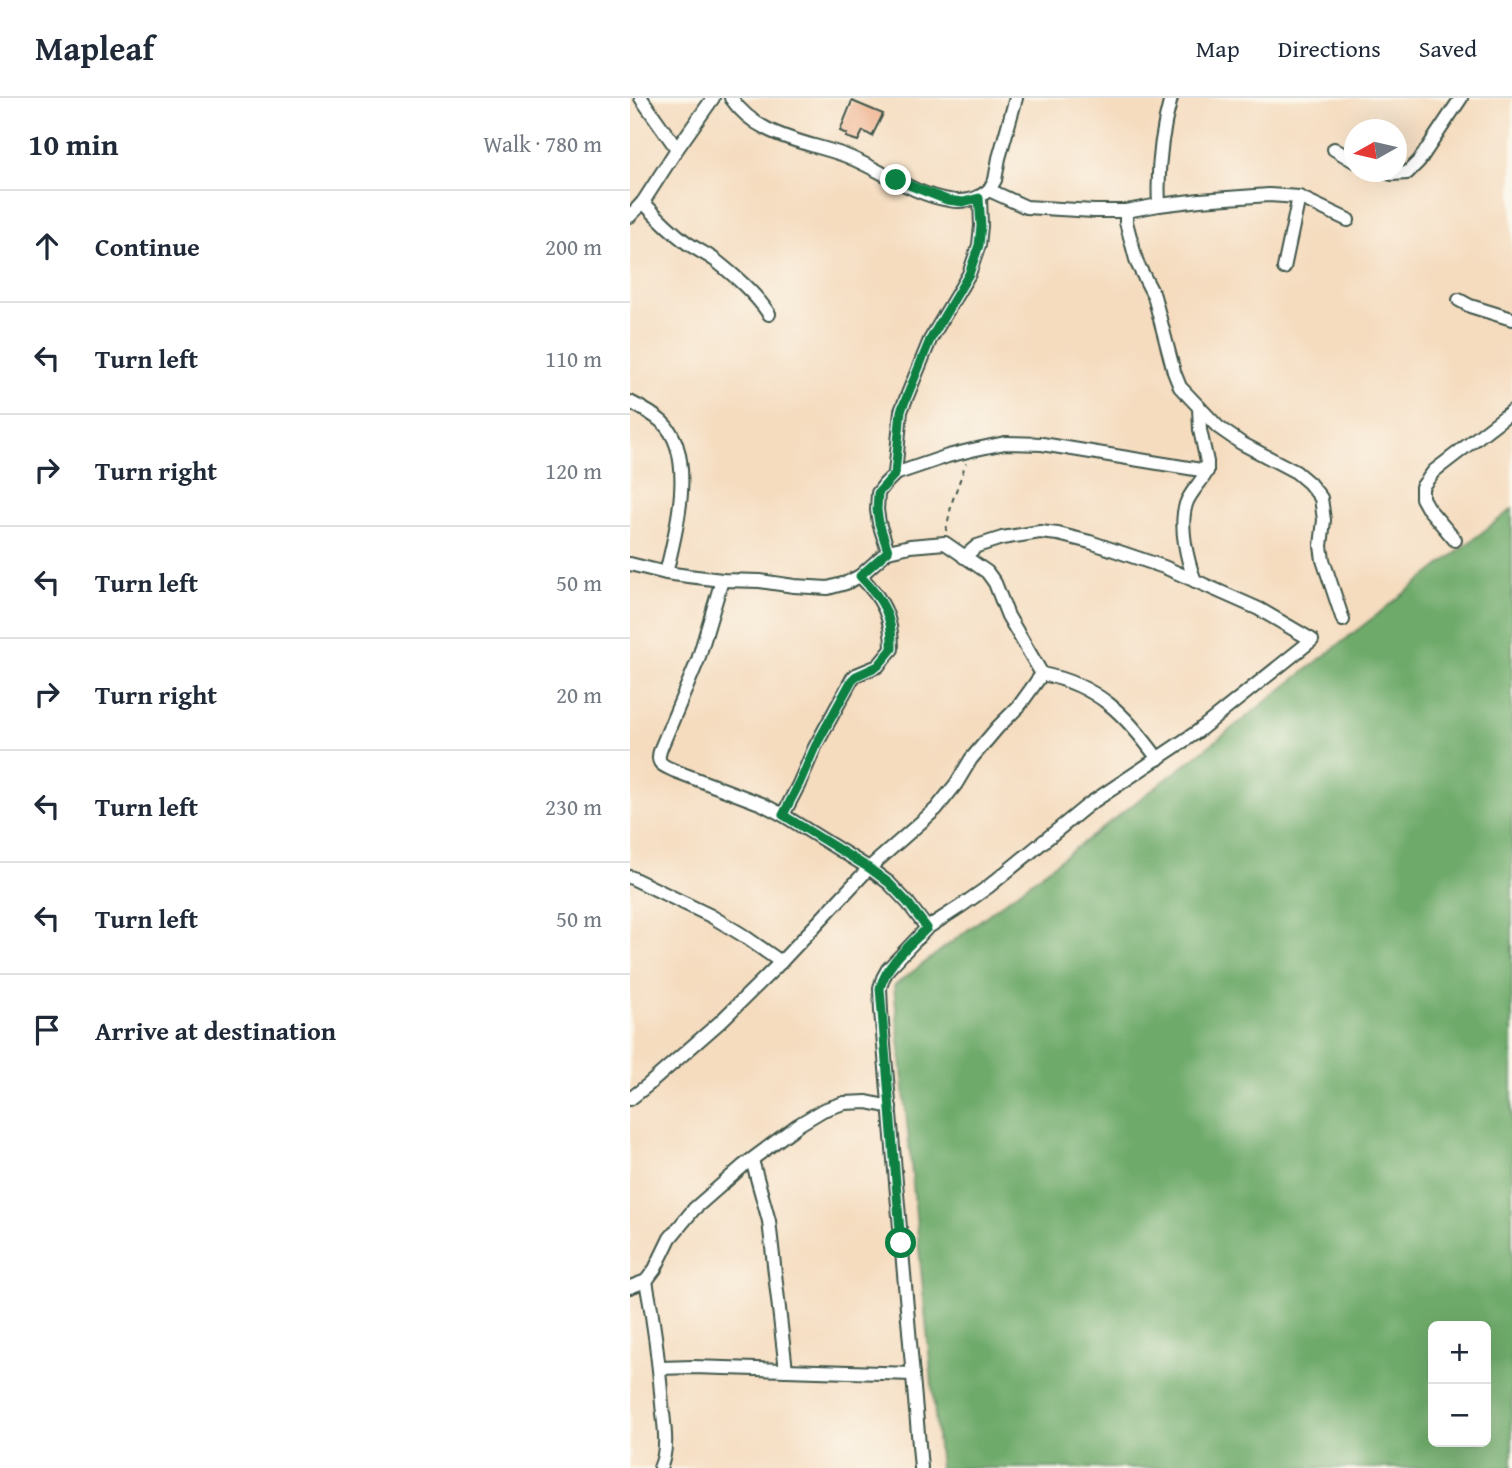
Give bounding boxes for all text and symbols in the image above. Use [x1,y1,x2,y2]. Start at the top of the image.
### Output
text: Mapleaf [35,24,154,72]
text: Map [1196,31,1240,66]
text: Directions [1278,31,1381,66]
text: Saved [1419,31,1477,66]
north arrow [1344,119,1407,182]
text: 10 min [28,122,118,166]
text: Walk · 780 m [483,127,602,160]
route end [880,164,911,195]
icon: ahead [28,227,66,265]
text: Continue [95,227,200,266]
text: 200 m [545,230,602,263]
icon: left [28,339,66,377]
text: Turn left [95,339,198,378]
text: 110 m [545,342,602,375]
icon: right [28,451,66,489]
text: Turn right [95,451,217,490]
text: 120 m [545,454,602,487]
icon: left [28,563,66,601]
text: Turn left [95,563,198,602]
text: 50 m [556,566,602,599]
icon: right [28,675,66,713]
text: Turn right [95,675,217,714]
text: 20 m [556,678,602,711]
icon: left [28,787,66,825]
text: Turn left [95,787,198,826]
text: 230 m [545,790,602,823]
icon: left [28,899,66,937]
text: Turn left [95,899,198,938]
text: 50 m [556,902,602,935]
icon: arrive [28,1011,66,1049]
text: Arrive at destination [95,1011,336,1050]
route start [885,1227,916,1258]
map controls [1428,1321,1491,1447]
button: + [1428,1321,1491,1384]
button: − [1428,1384,1491,1447]

